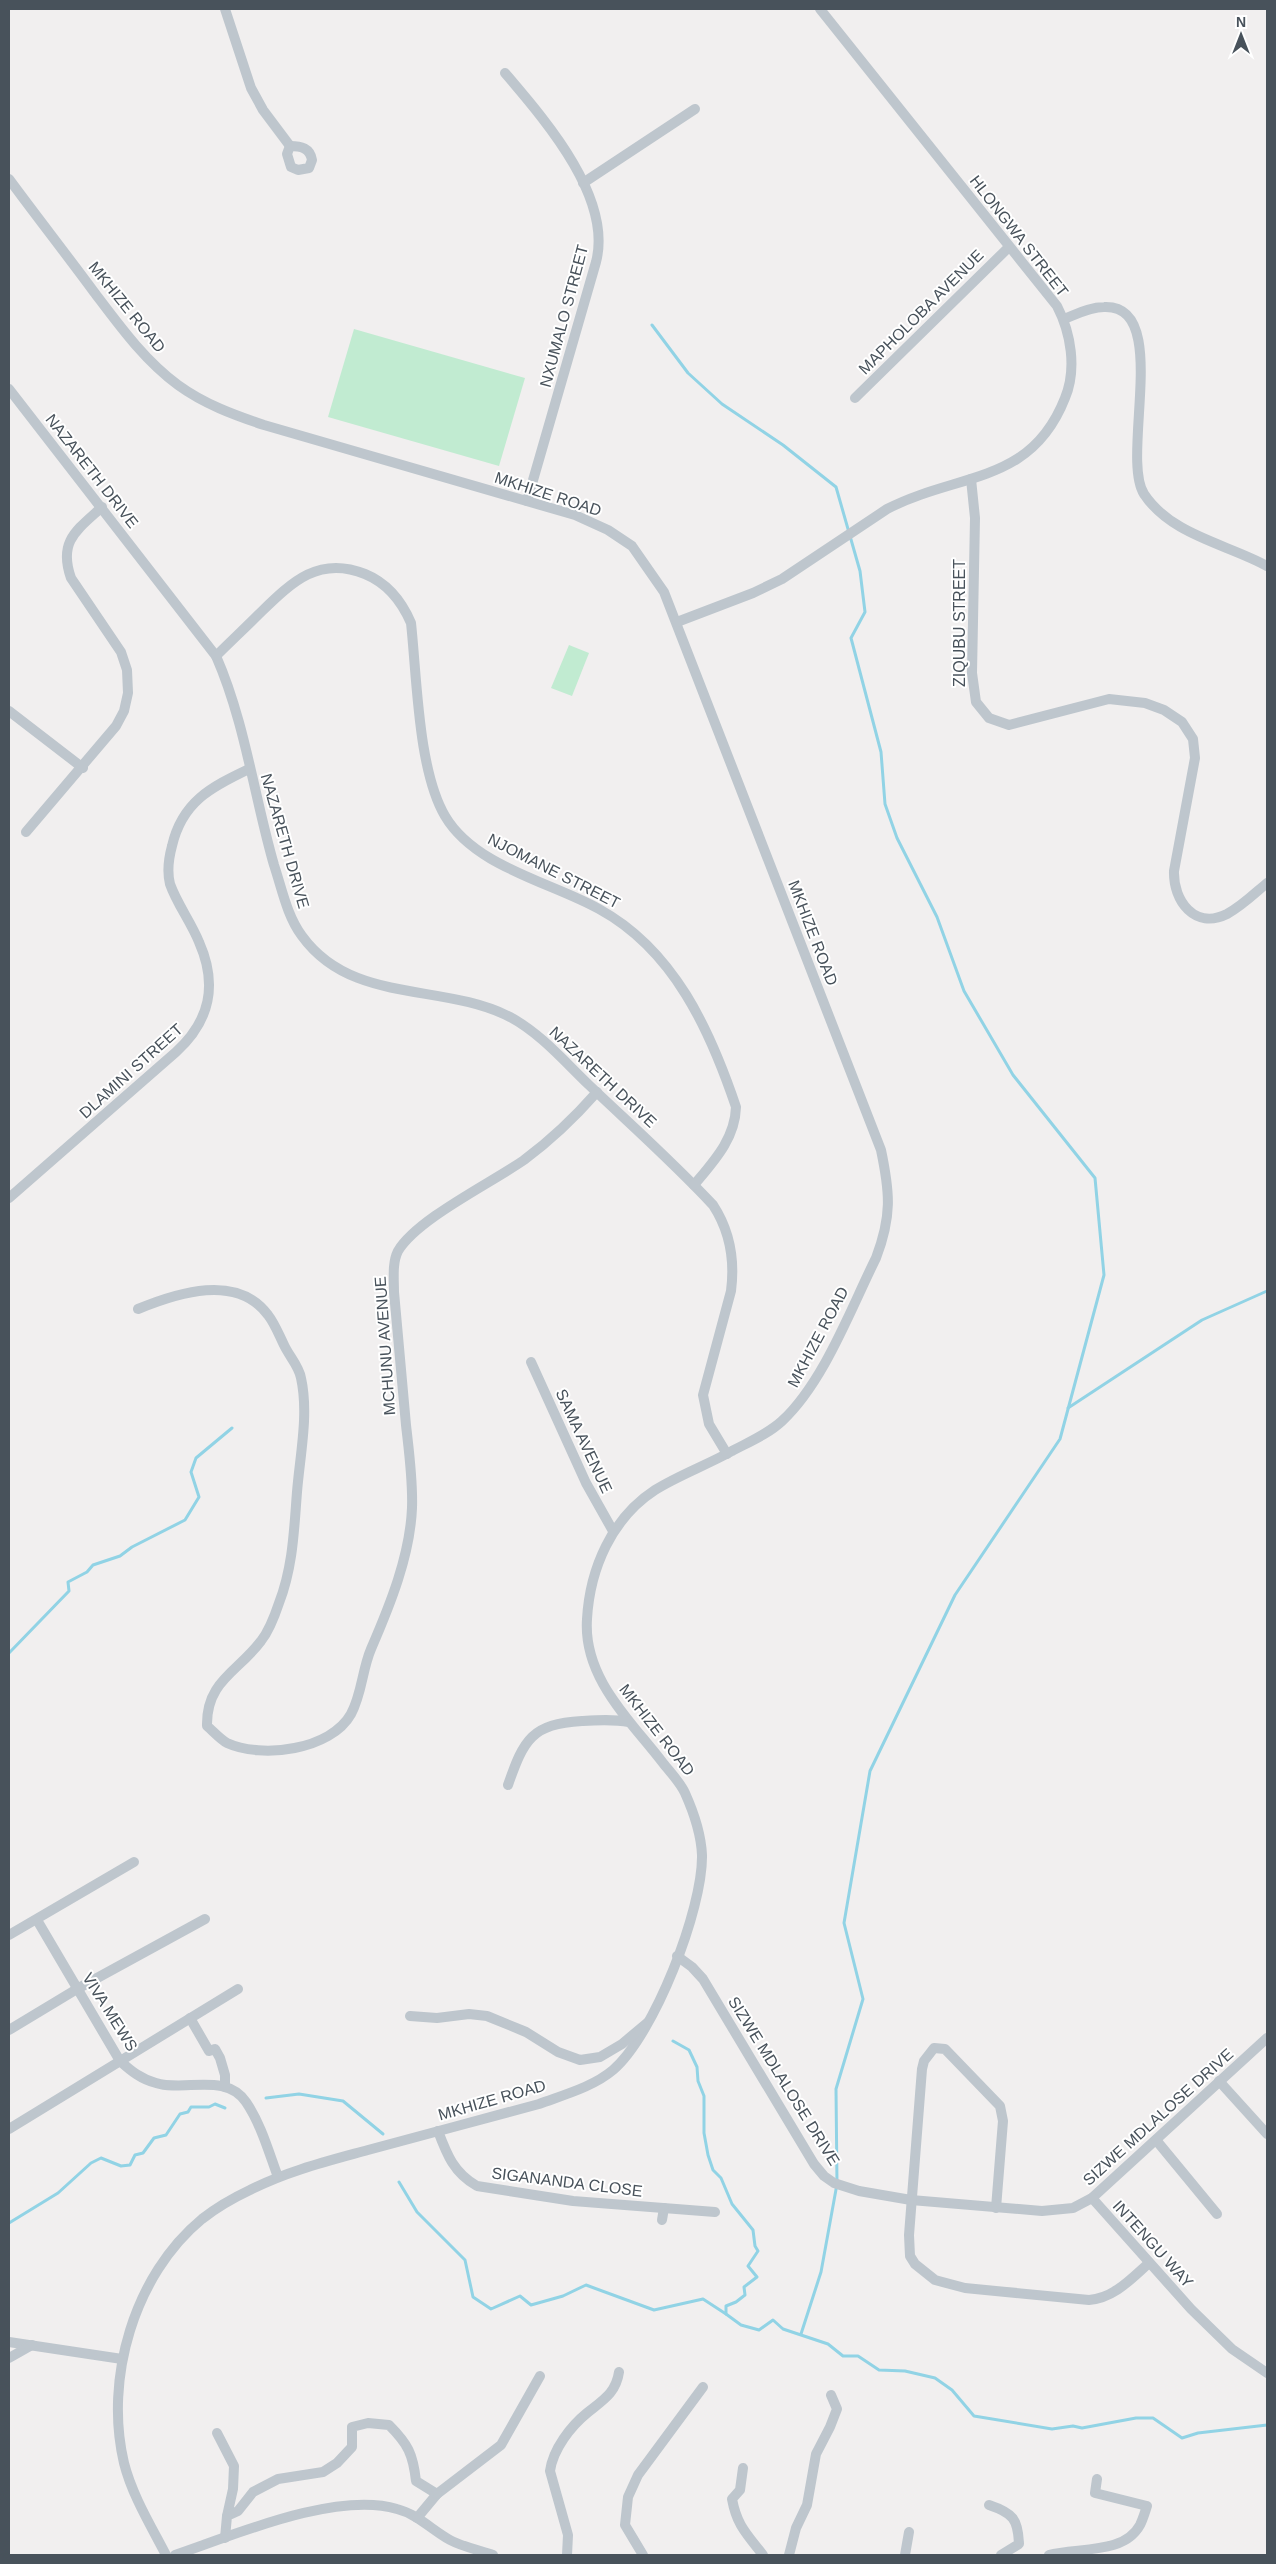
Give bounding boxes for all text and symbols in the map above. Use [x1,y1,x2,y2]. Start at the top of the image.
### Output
north arrow [1216,10,1266,60]
text: N [1236,14,1246,30]
street label: HLONGWA STREET [967,172,1072,300]
street label: NXUMALO STREET [537,243,591,389]
street label: MAPHOLOBA AVENUE [855,246,987,378]
street label: MKHIZE ROAD [85,258,169,356]
street label: NAZARETH DRIVE [42,411,142,531]
street label: MKHIZE ROAD [493,469,603,519]
street label: ZIQUBU STREET [951,559,968,687]
street label: NAZARETH DRIVE [258,772,312,910]
street label: NJOMANE STREET [485,830,623,912]
street label: MKHIZE ROAD [785,878,841,988]
street label: DLAMINI STREET [76,1020,186,1122]
street label: NAZARETH DRIVE [546,1023,660,1131]
street label: MCHUNU AVENUE [372,1276,398,1416]
street label: MKHIZE ROAD [784,1284,852,1390]
street label: SAMA AVENUE [552,1386,616,1496]
street label: MKHIZE ROAD [616,1681,698,1779]
street label: VIVA MEWS [79,1970,141,2054]
street label: SIZWE MDLALOSE DRIVE [725,1994,843,2168]
street label: SIZWE MDLALOSE DRIVE [1080,2045,1236,2189]
street label: MKHIZE ROAD [436,2077,548,2123]
street label: SIGANANDA CLOSE [491,2164,643,2200]
street label: INTENGU WAY [1110,2197,1197,2291]

